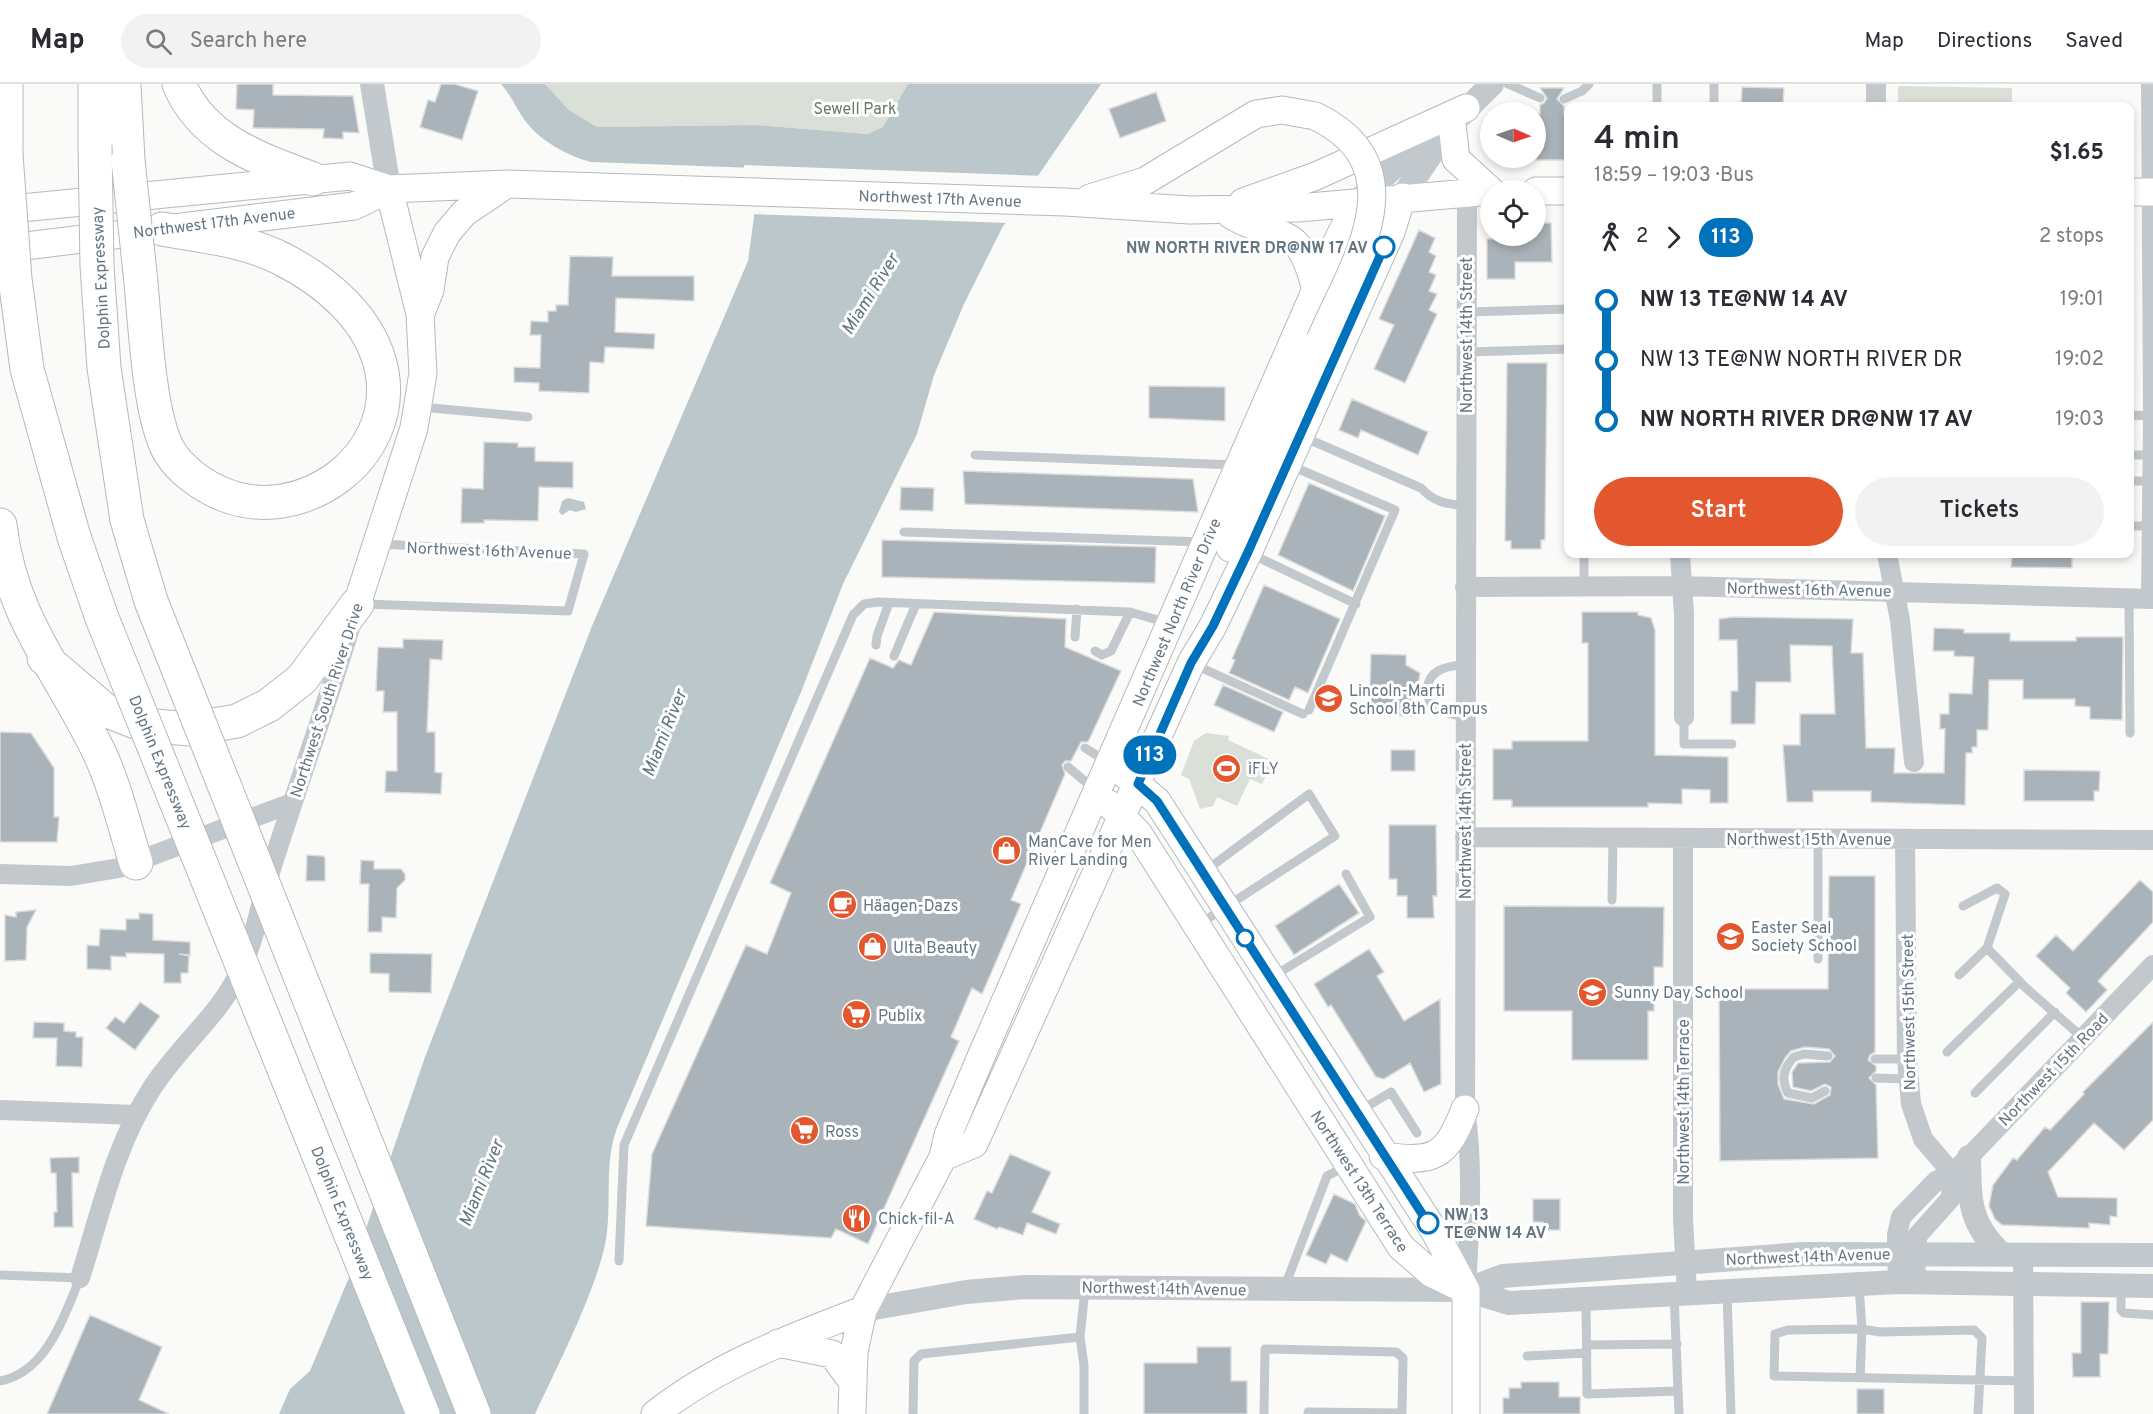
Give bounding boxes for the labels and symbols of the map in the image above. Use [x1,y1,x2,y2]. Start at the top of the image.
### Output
park label: Sewell Park [814,100,896,120]
north arrow [1480,102,1546,168]
street label: Northwest 17th Avenue [858,187,1022,213]
street label: Northwest 17th Avenue [132,204,296,244]
street label: Dolphin Expressway [88,206,116,350]
marker: NW NORTH RIVER DR@NW 17 AV [1373,236,1395,258]
place label: NW NORTH RIVER DR@NW 17 AV [1126,239,1368,259]
water label: Miami River [837,248,906,340]
street label: Northwest 14th Street [1458,257,1478,413]
street label: Northwest North River Drive [1129,516,1227,710]
street label: Northwest 16th Avenue [406,539,572,565]
street label: Northwest 16th Avenue [1726,580,1892,602]
street label: Northwest South River Drive [287,601,369,800]
place label: Lincoln-Marti School 8th Campus [1349,682,1488,720]
school or university icon: Lincoln-Marti School 8th Campus [1312,683,1344,715]
water label: Miami River [638,685,694,780]
street label: Dolphin Expressway [123,693,195,833]
line badge: 113 [1116,736,1184,774]
street label: Northwest 14th Street [1457,743,1477,899]
sports icon: iFLY [1211,752,1243,784]
place label: iFLY [1248,760,1279,780]
street label: Northwest 15th Avenue [1726,831,1892,851]
place label: ManCave for Men River Landing [1028,833,1152,871]
shop icon: ManCave for Men River Landing [991,834,1023,866]
cafe icon: Häagen-Dazs [826,889,858,921]
place label: Häagen-Dazs [863,897,958,917]
place label: Easter Seal Society School [1751,919,1857,957]
school or university icon: Easter Seal Society School [1714,920,1746,952]
unlabelled marker [1236,929,1254,947]
shop icon: Ulta Beauty [856,931,888,963]
street label: Northwest 15th Street [1899,934,1921,1090]
place label: Ulta Beauty [893,939,977,959]
school or university icon: Sunny Day School [1577,976,1609,1008]
place label: Sunny Day School [1614,984,1743,1004]
supermarket icon: Publix [841,999,873,1031]
place label: Publix [878,1007,922,1027]
street label: Northwest 15th Road [1995,1010,2114,1131]
street label: Northwest 14th Terrace [1675,1019,1695,1185]
street label: Northwest 13th Terrace [1305,1107,1412,1257]
supermarket icon: Ross [788,1115,820,1147]
place label: Ross [825,1123,859,1143]
water label: Miami River [455,1135,511,1230]
street label: Dolphin Expressway [305,1144,377,1284]
restaurant icon: Chick-fil-A [841,1202,873,1234]
place label: NW 13 TE@NW 14 AV [1444,1206,1547,1244]
place label: Chick-fil-A [878,1210,955,1230]
marker: NW 13 TE@NW 14 AV [1417,1212,1439,1234]
street label: Northwest 14th Avenue [1725,1245,1891,1271]
street label: Northwest 14th Avenue [1081,1279,1247,1301]

